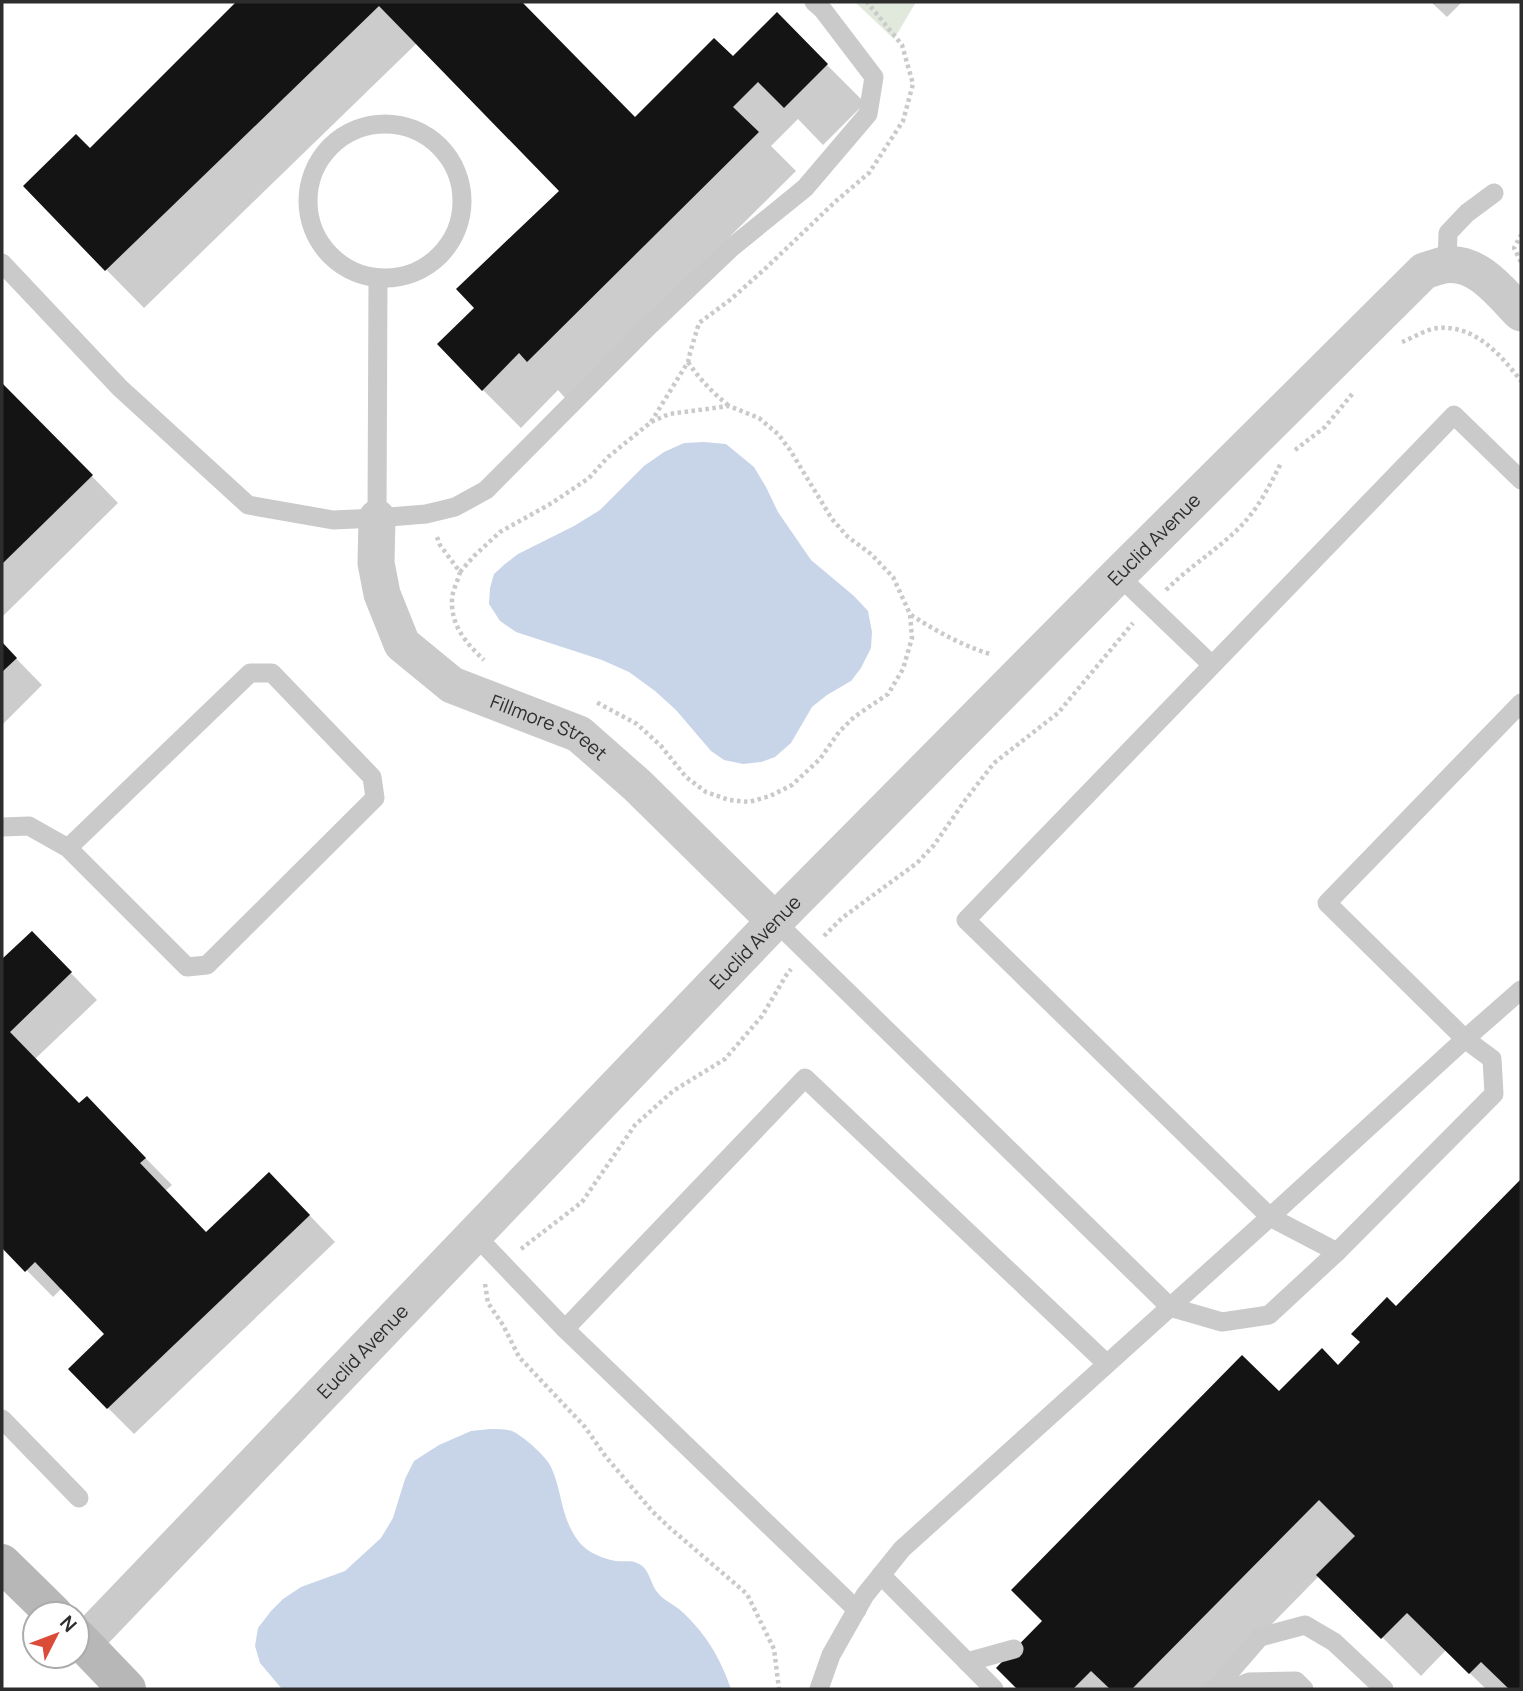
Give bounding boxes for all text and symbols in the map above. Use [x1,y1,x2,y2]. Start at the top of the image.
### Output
street label: Euclid Avenue [1102,487,1206,591]
street label: Fillmore Street [487,688,613,766]
street label: Euclid Avenue [703,889,807,995]
street label: Euclid Avenue [311,1299,414,1404]
north arrow [21,1600,91,1670]
text: N [54,1610,83,1637]

